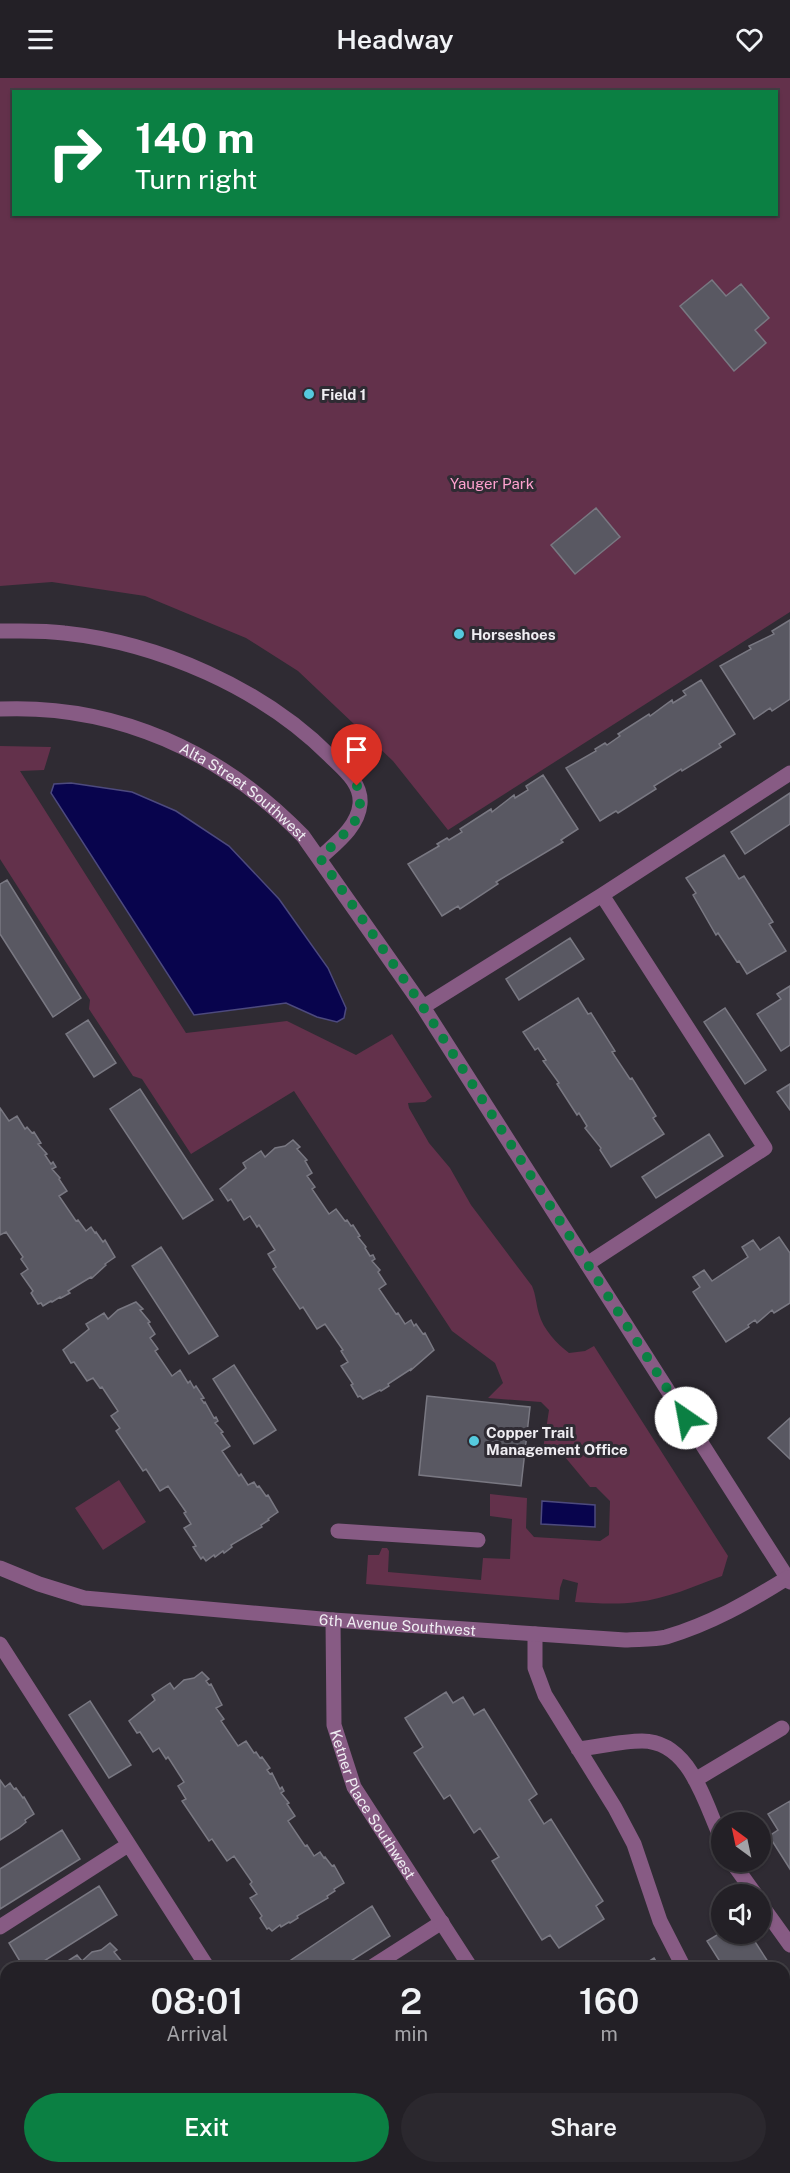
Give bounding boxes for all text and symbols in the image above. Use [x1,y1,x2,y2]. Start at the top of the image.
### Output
icon: menu [24,23,57,56]
text: Headway [336,23,454,55]
icon: heart [733,23,766,56]
text: 140 m [135,113,255,162]
icon: right [36,114,114,192]
text: Turn right [135,163,258,195]
place label: Field 1 [321,386,366,403]
marker: Field 1 [302,387,316,401]
park label: Yauger Park [450,475,534,492]
place label: Horseshoes [471,626,556,643]
marker: Horseshoes [452,627,466,641]
pin [331,724,382,786]
icon: arrive [340,733,373,766]
street label: Alta Street Southwest [177,739,311,844]
position arrow [654,1386,718,1450]
place label: Copper Trail Management Office [486,1424,628,1458]
marker: Copper Trail Management Office [467,1434,481,1448]
street label: 6th Avenue Southwest [318,1610,477,1638]
street label: Ketner Place Southwest [327,1727,420,1882]
north arrow [711,1812,771,1872]
map controls [711,1812,771,1944]
button: sound [711,1884,771,1944]
text: 08:01 [151,1980,244,2022]
text: 2 [400,1980,422,2022]
text: 160 [579,1980,639,2022]
text: Arrival [166,2022,228,2046]
text: min [394,2022,428,2046]
text: m [600,2022,618,2046]
button: Exit [24,2093,389,2162]
button: Share [401,2093,766,2162]

